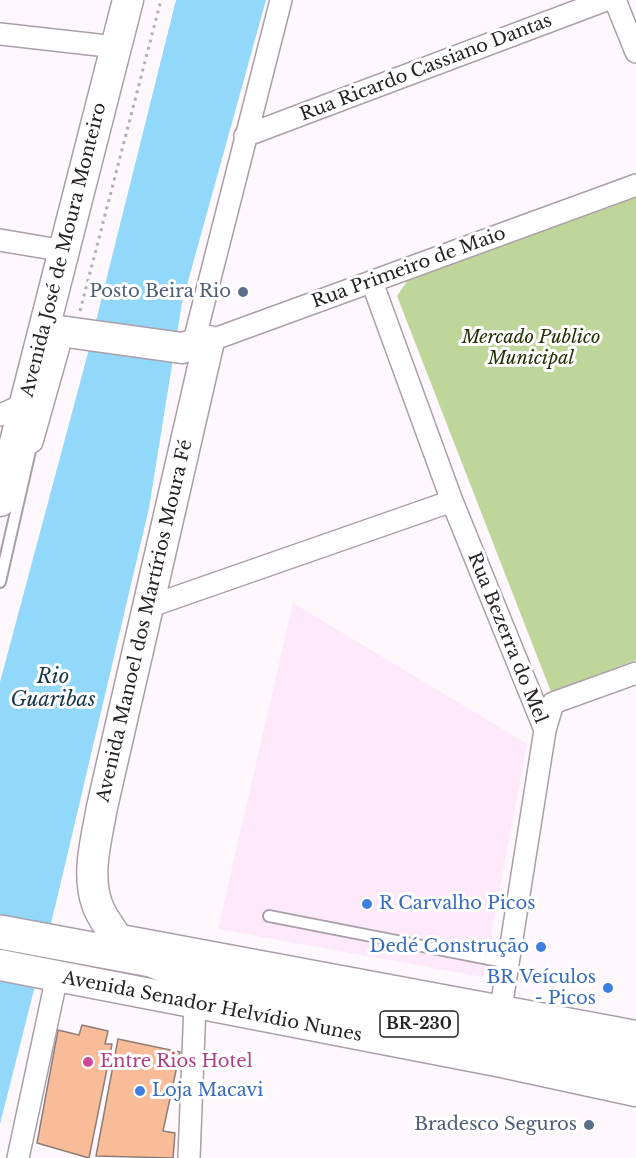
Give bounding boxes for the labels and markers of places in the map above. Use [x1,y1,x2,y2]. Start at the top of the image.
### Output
place label: Posto Beira Rio [89,281,231,303]
marker: Posto Beira Rio [236,285,250,299]
place label: R Carvalho Picos [379,893,535,915]
marker: R Carvalho Picos [360,897,374,911]
place label: Dedé Construção [370,936,529,958]
marker: Dedé Construção [534,940,548,954]
place label: BR Veículos - Picos [486,967,596,1010]
marker: BR Veículos - Picos [601,981,615,995]
place label: Entre Rios Hotel [100,1051,252,1073]
marker: Entre Rios Hotel [81,1055,95,1069]
place label: Loja Macavi [152,1080,263,1102]
marker: Loja Macavi [133,1084,147,1098]
place label: Bradesco Seguros [414,1114,577,1136]
marker: Bradesco Seguros [582,1118,596,1132]

